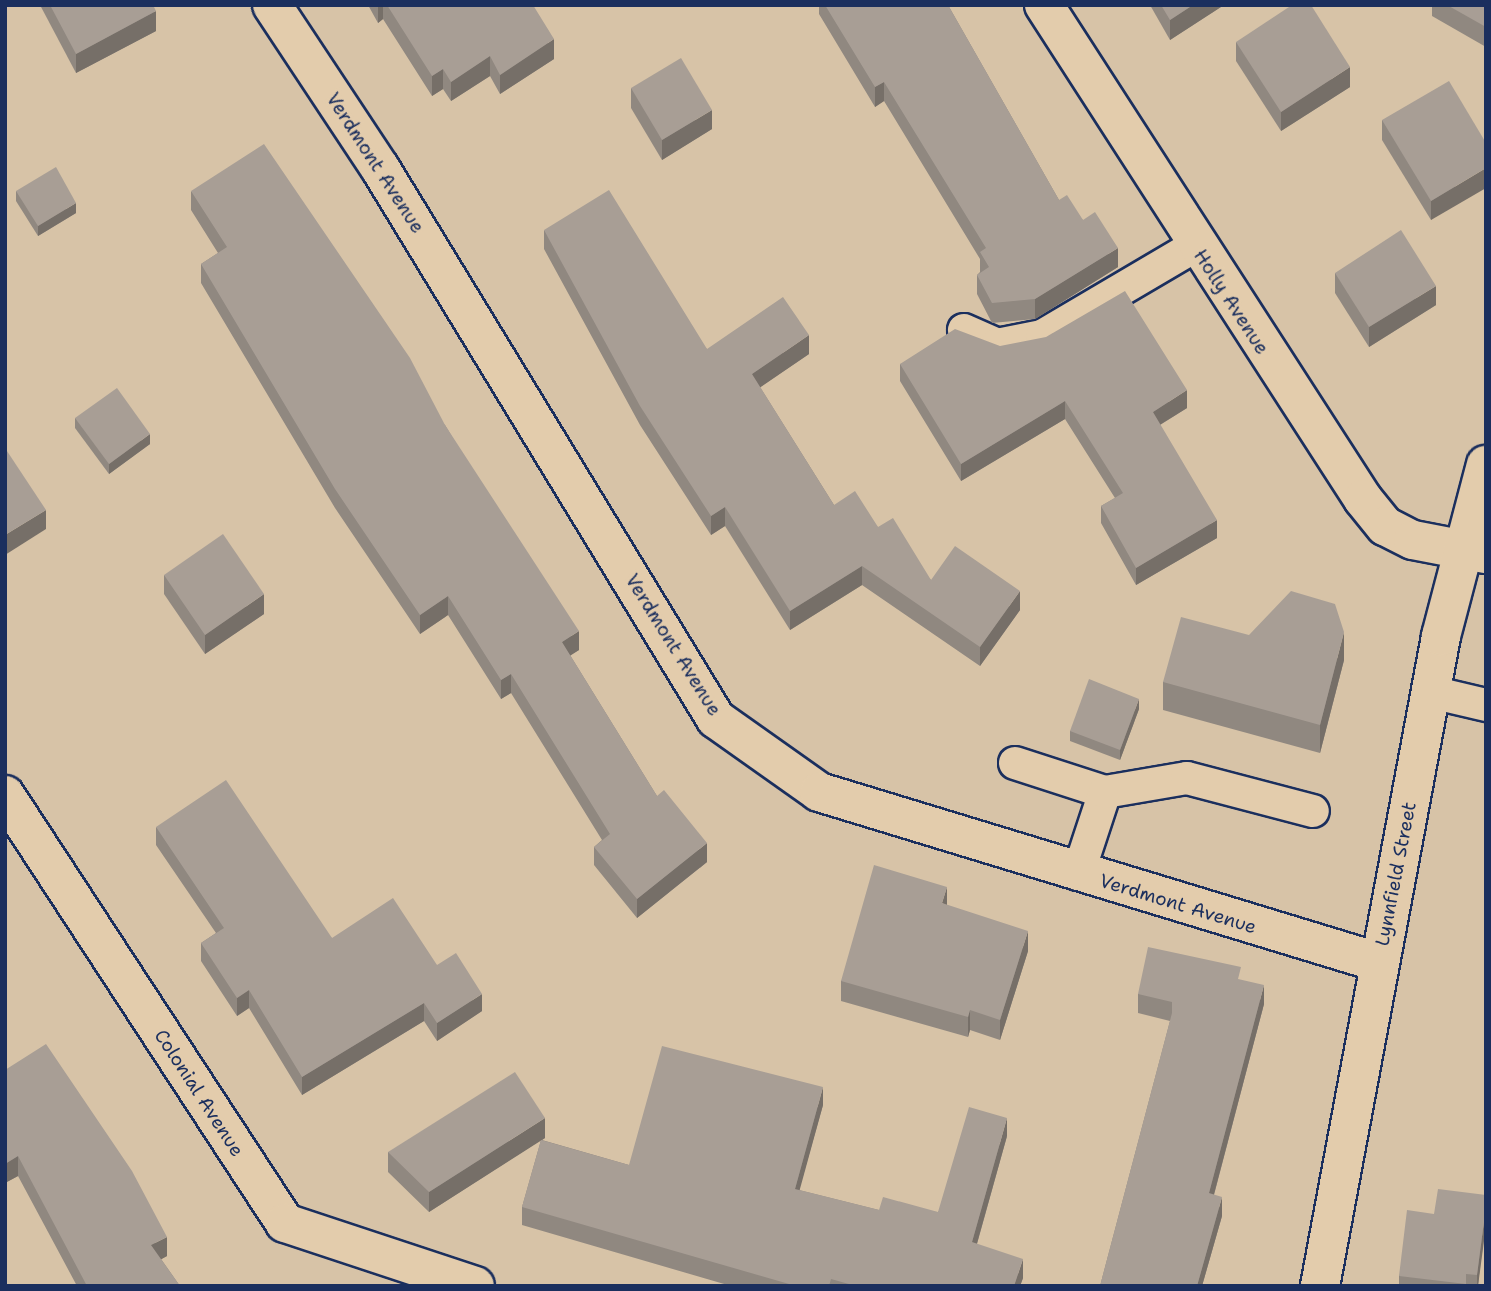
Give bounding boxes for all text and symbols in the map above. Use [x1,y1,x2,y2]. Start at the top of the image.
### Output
street label: Verdmont Avenue [321,88,429,238]
street label: Holly Avenue [1189,245,1273,359]
street label: Verdmont Avenue [620,570,726,720]
street label: Lynnfield Street [1371,800,1421,948]
street label: Verdmont Avenue [1097,869,1259,939]
street label: Colonial Avenue [149,1025,249,1161]

